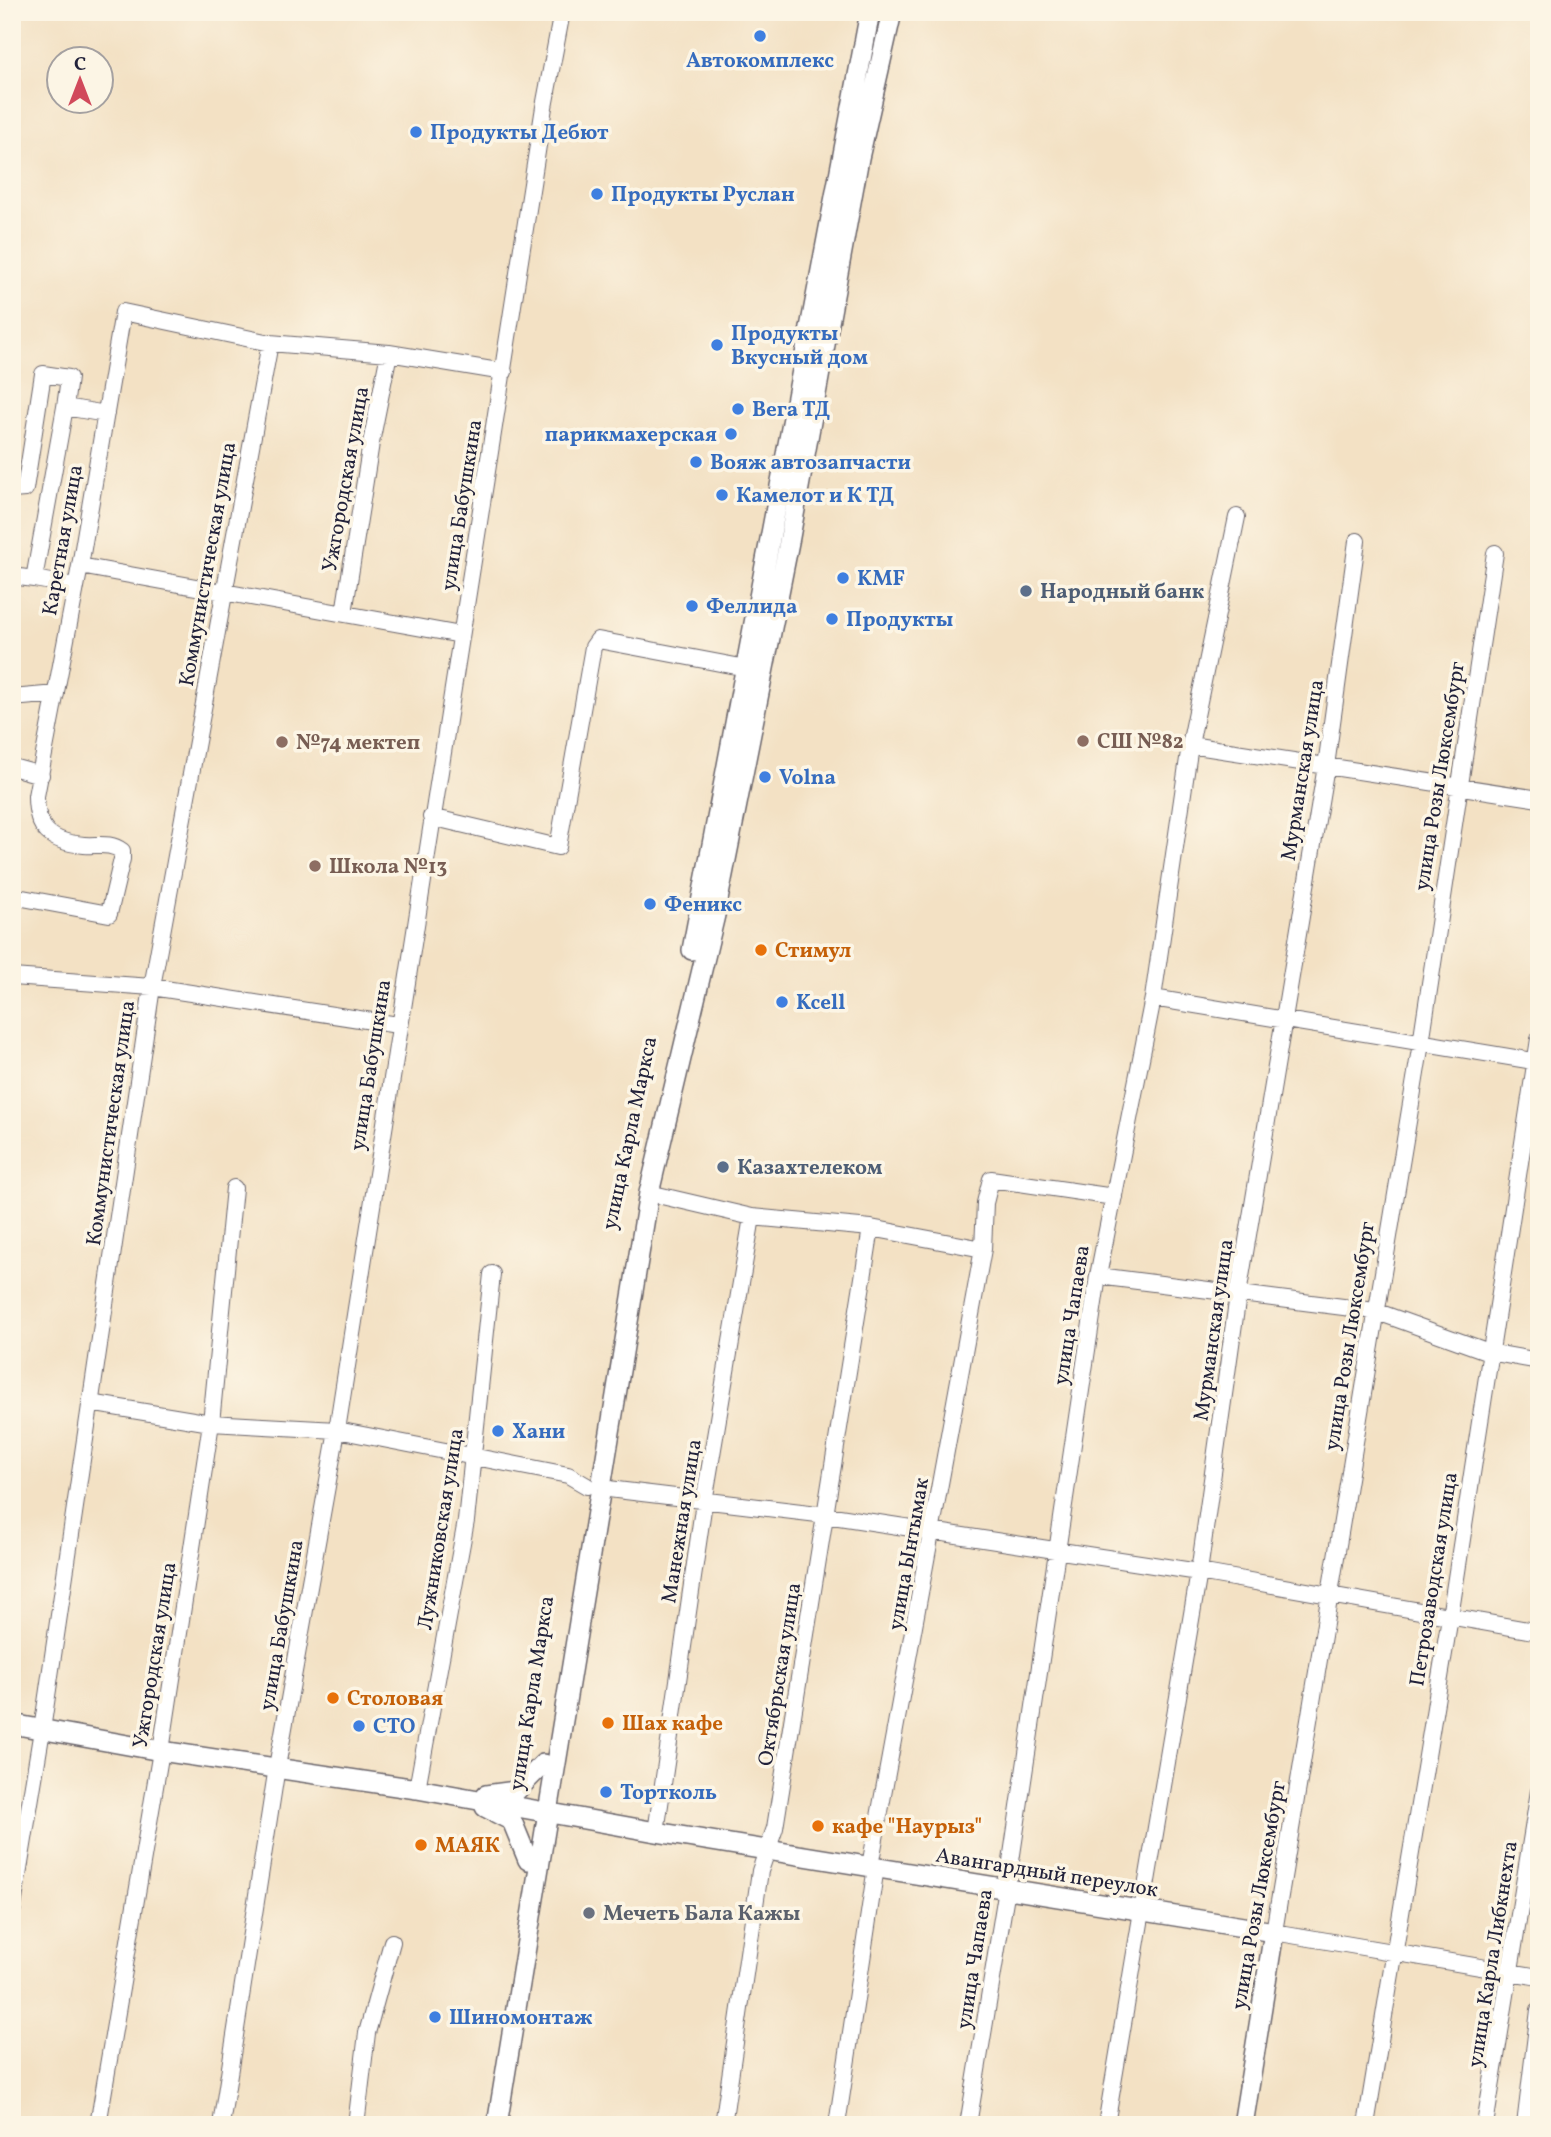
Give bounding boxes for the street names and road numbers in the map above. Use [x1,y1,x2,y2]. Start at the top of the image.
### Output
street label: Ужгородская улица [316,384,377,574]
street label: улица Бабушкина [435,418,490,593]
street label: Коммунистическая улица [173,440,244,689]
street label: Каретная улица [36,463,91,618]
street label: улица Розы Люксембург [1408,659,1473,893]
street label: Мурманская улица [1275,677,1332,863]
street label: улица Бабушкина [344,978,399,1153]
street label: Коммунистическая улица [80,999,143,1248]
street label: улица Карла Маркса [596,1034,665,1233]
street label: улица Розы Люксембург [1318,1219,1383,1453]
street label: Мурманская улица [1187,1237,1242,1423]
street label: улица Чапаева [1047,1243,1098,1387]
street label: Лужниковская улица [411,1426,472,1632]
street label: Манежная улица [655,1437,710,1605]
street label: Петрозаводская улица [1403,1470,1466,1688]
street label: улица Ынтымак [882,1476,937,1633]
street label: улица Бабушкина [253,1538,312,1713]
street label: Ужгородская улица [126,1560,185,1750]
street label: Октябрьская улица [752,1580,809,1768]
street label: улица Карла Маркса [503,1594,562,1793]
street label: улица Розы Люксембург [1225,1779,1294,2012]
street label: улица Карла Либкнехта [1461,1839,1526,2070]
street label: Авангардный переулок [934,1842,1160,1905]
street label: улица Чапаева [950,1887,1001,2031]

